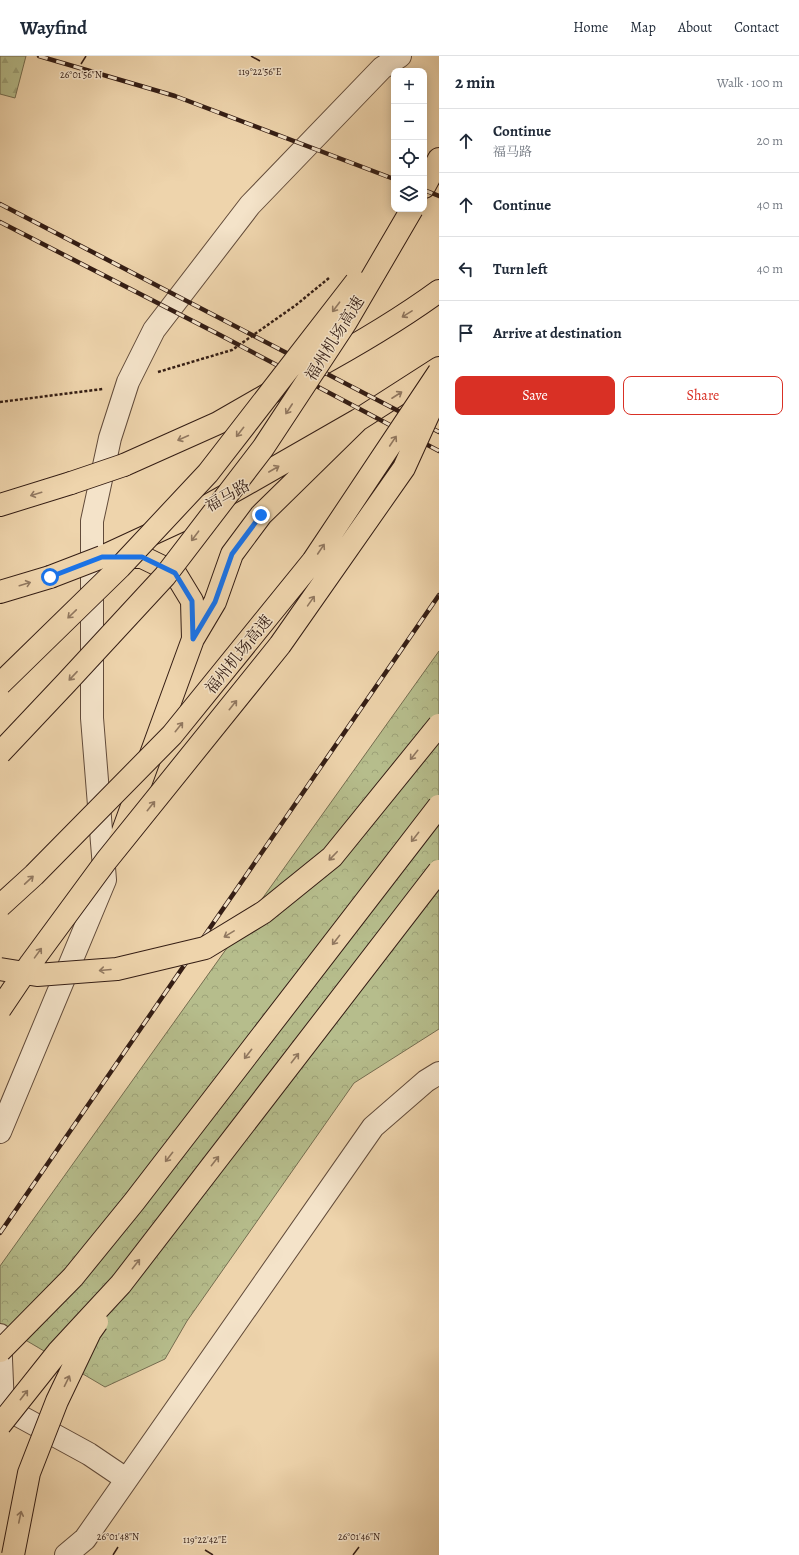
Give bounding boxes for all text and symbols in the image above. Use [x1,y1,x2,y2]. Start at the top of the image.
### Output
text: Wayfind [20,15,87,41]
text: Home [573,18,608,37]
text: Map [630,18,656,37]
text: About [678,18,712,37]
text: Contact [734,18,779,37]
text: 119°22'56"E [238,65,282,78]
text: 26°01'56"N [60,68,102,81]
map controls [391,68,427,212]
button: + [391,68,427,104]
text: 2 min [455,71,495,94]
text: Walk · 100 m [717,74,783,91]
button: − [391,104,427,140]
text: Continue [493,121,551,141]
icon: ahead [455,130,477,152]
text: 20 m [757,132,783,149]
button: locate [391,140,427,176]
text: 福马路 [493,143,532,160]
button: layers [391,176,427,212]
icon: ahead [455,194,477,216]
text: Continue [493,195,551,215]
text: 40 m [757,196,783,213]
icon: left [455,258,477,280]
text: Turn left [493,259,548,279]
text: 40 m [757,260,783,277]
street label: 福州机场高速 [300,292,370,385]
one-way arrow [332,302,341,313]
one-way arrow [402,310,413,318]
icon: arrive [455,322,477,344]
text: Arrive at destination [493,323,622,343]
button: Save [455,376,615,415]
button: Share [623,376,783,415]
one-way arrow [391,391,402,399]
one-way arrow [285,403,293,414]
one-way arrow [236,427,244,438]
one-way arrow [178,435,190,442]
one-way arrow [389,436,397,447]
one-way arrow [267,464,279,472]
street label: 福马路 [201,475,254,517]
one-way arrow [29,491,42,498]
route end [252,506,270,524]
one-way arrow [191,531,200,542]
one-way arrow [317,544,325,555]
route start [41,568,59,586]
one-way arrow [18,580,31,587]
one-way arrow [307,596,315,607]
one-way arrow [67,609,77,619]
street label: 福州机场高速 [200,610,278,699]
one-way arrow [68,671,78,681]
one-way arrow [228,699,237,710]
one-way arrow [174,721,183,732]
one-way arrow [410,749,419,760]
one-way arrow [146,800,155,811]
one-way arrow [411,831,419,842]
one-way arrow [328,851,337,861]
one-way arrow [24,875,34,884]
one-way arrow [223,930,235,938]
one-way arrow [332,934,340,945]
one-way arrow [34,948,42,959]
one-way arrow [99,966,112,973]
one-way arrow [244,1048,252,1059]
one-way arrow [291,1053,299,1064]
one-way arrow [165,1152,173,1163]
one-way arrow [211,1156,220,1167]
one-way arrow [132,1259,140,1270]
one-way arrow [64,1375,71,1387]
one-way arrow [20,1389,29,1400]
one-way arrow [17,1510,25,1523]
text: 26°01'48"N [97,1530,139,1543]
text: 26°01'46"N [338,1530,380,1543]
text: 119°22'42"E [183,1533,227,1546]

